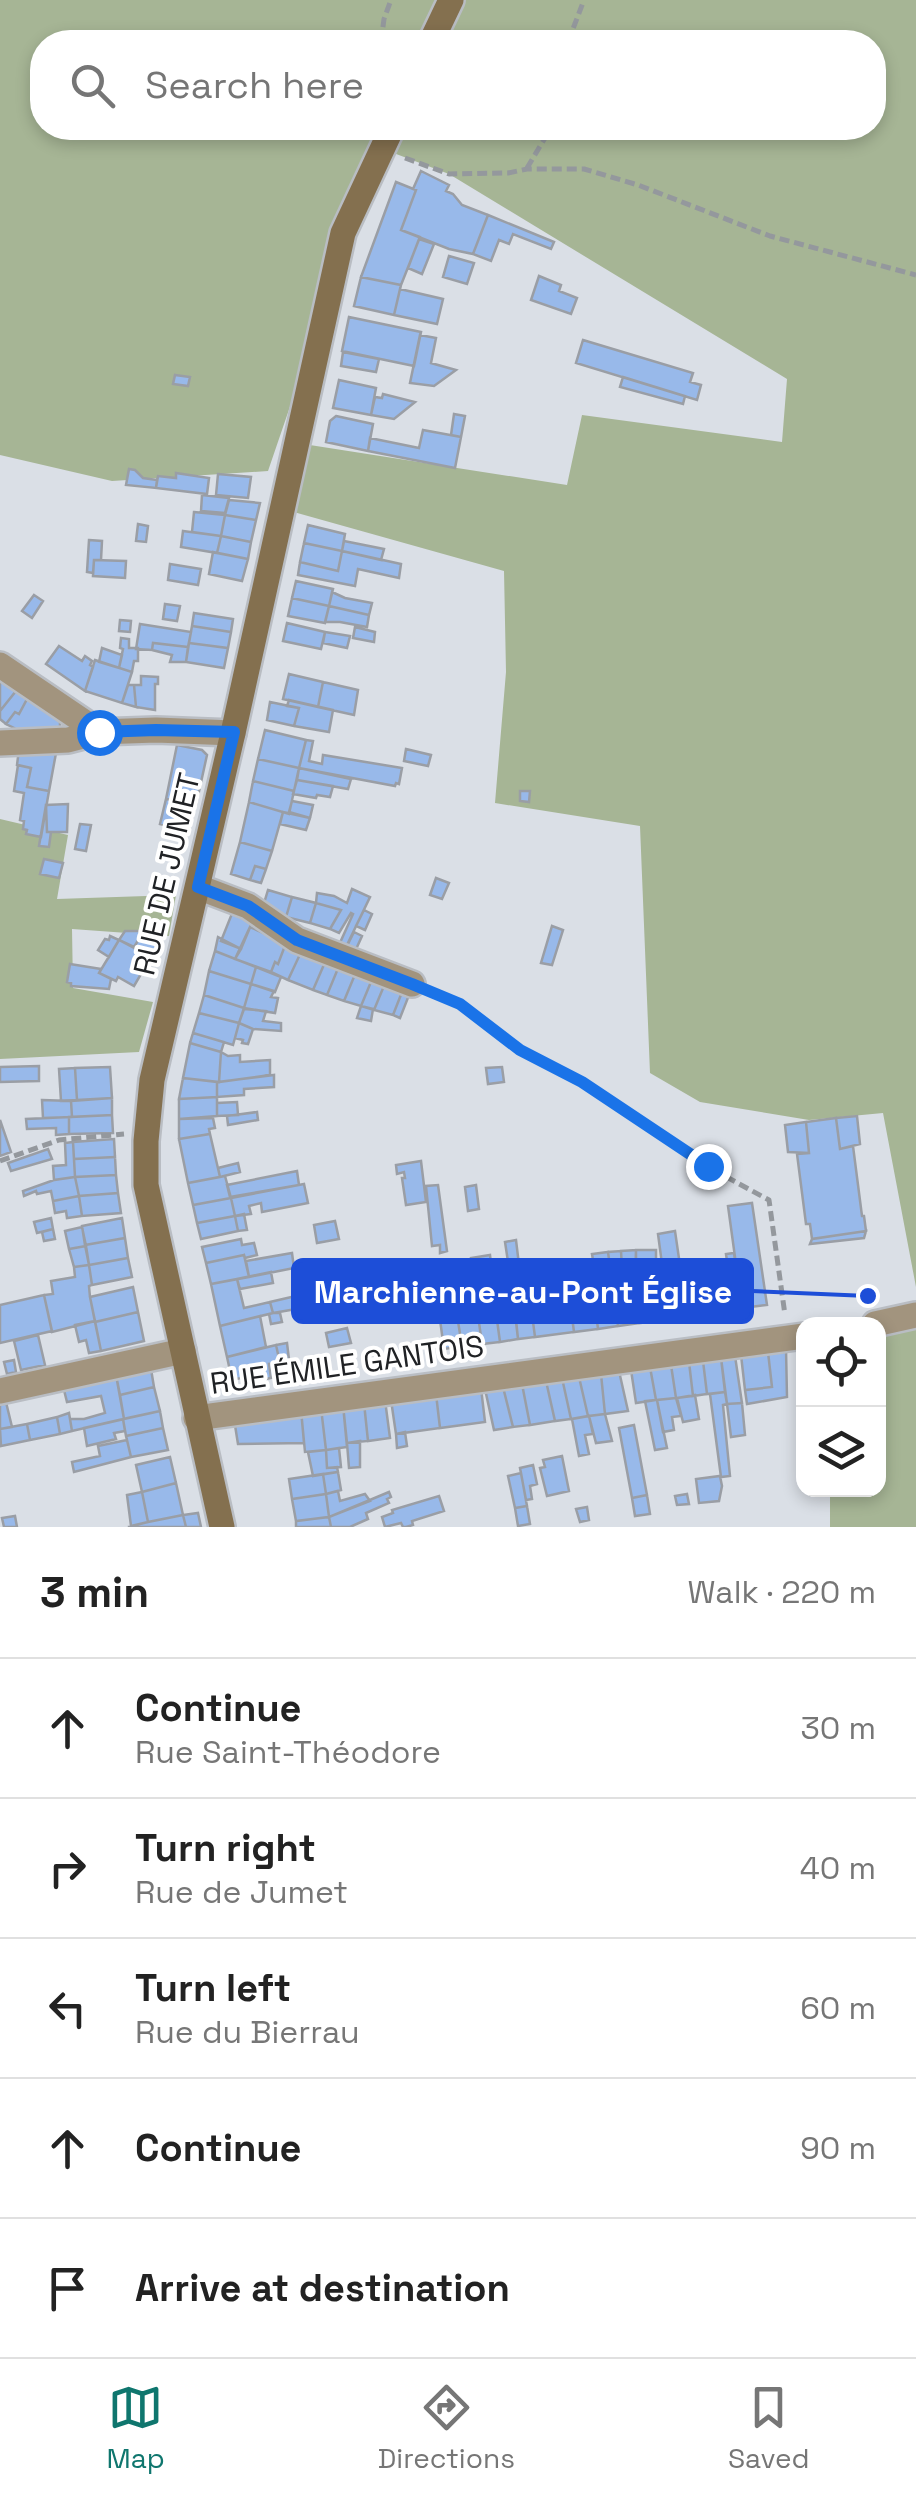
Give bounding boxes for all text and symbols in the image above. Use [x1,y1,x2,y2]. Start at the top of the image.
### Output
search box [30,30,886,140]
icon: search [65,58,120,113]
text: Search here [145,61,364,109]
route start [77,710,123,756]
street label: RUE DE JUMET [124,769,209,979]
route end [686,1144,732,1190]
callout: Marchienne-au-Pont Église [293,1260,752,1322]
text: Marchienne-au-Pont Église [314,1272,732,1312]
map controls [796,1317,886,1497]
button: locate [796,1317,886,1407]
street label: RUE ÉMILE GANTOIS [208,1326,486,1403]
button: layers [796,1407,886,1497]
text: 3 min [40,1566,149,1619]
text: Walk · 220 m [688,1572,876,1612]
text: Continue [135,1684,301,1732]
icon: ahead [40,1701,95,1756]
text: 30 m [800,1708,876,1748]
text: Rue Saint-Théodore [135,1732,441,1772]
text: Turn right [135,1824,316,1872]
icon: right [40,1841,95,1896]
text: 40 m [800,1848,876,1888]
text: Rue de Jumet [135,1872,348,1912]
text: Turn left [135,1964,291,2012]
icon: left [40,1981,95,2036]
text: 60 m [800,1988,876,2028]
text: Rue du Bierrau [135,2012,359,2052]
icon: ahead [40,2121,95,2176]
text: Continue [135,2124,301,2172]
text: 90 m [800,2128,876,2168]
icon: arrive [40,2261,95,2316]
text: Arrive at destination [135,2264,510,2312]
tab: Map [106,2380,165,2476]
tab: Directions [378,2380,515,2476]
tab: Saved [728,2380,810,2476]

